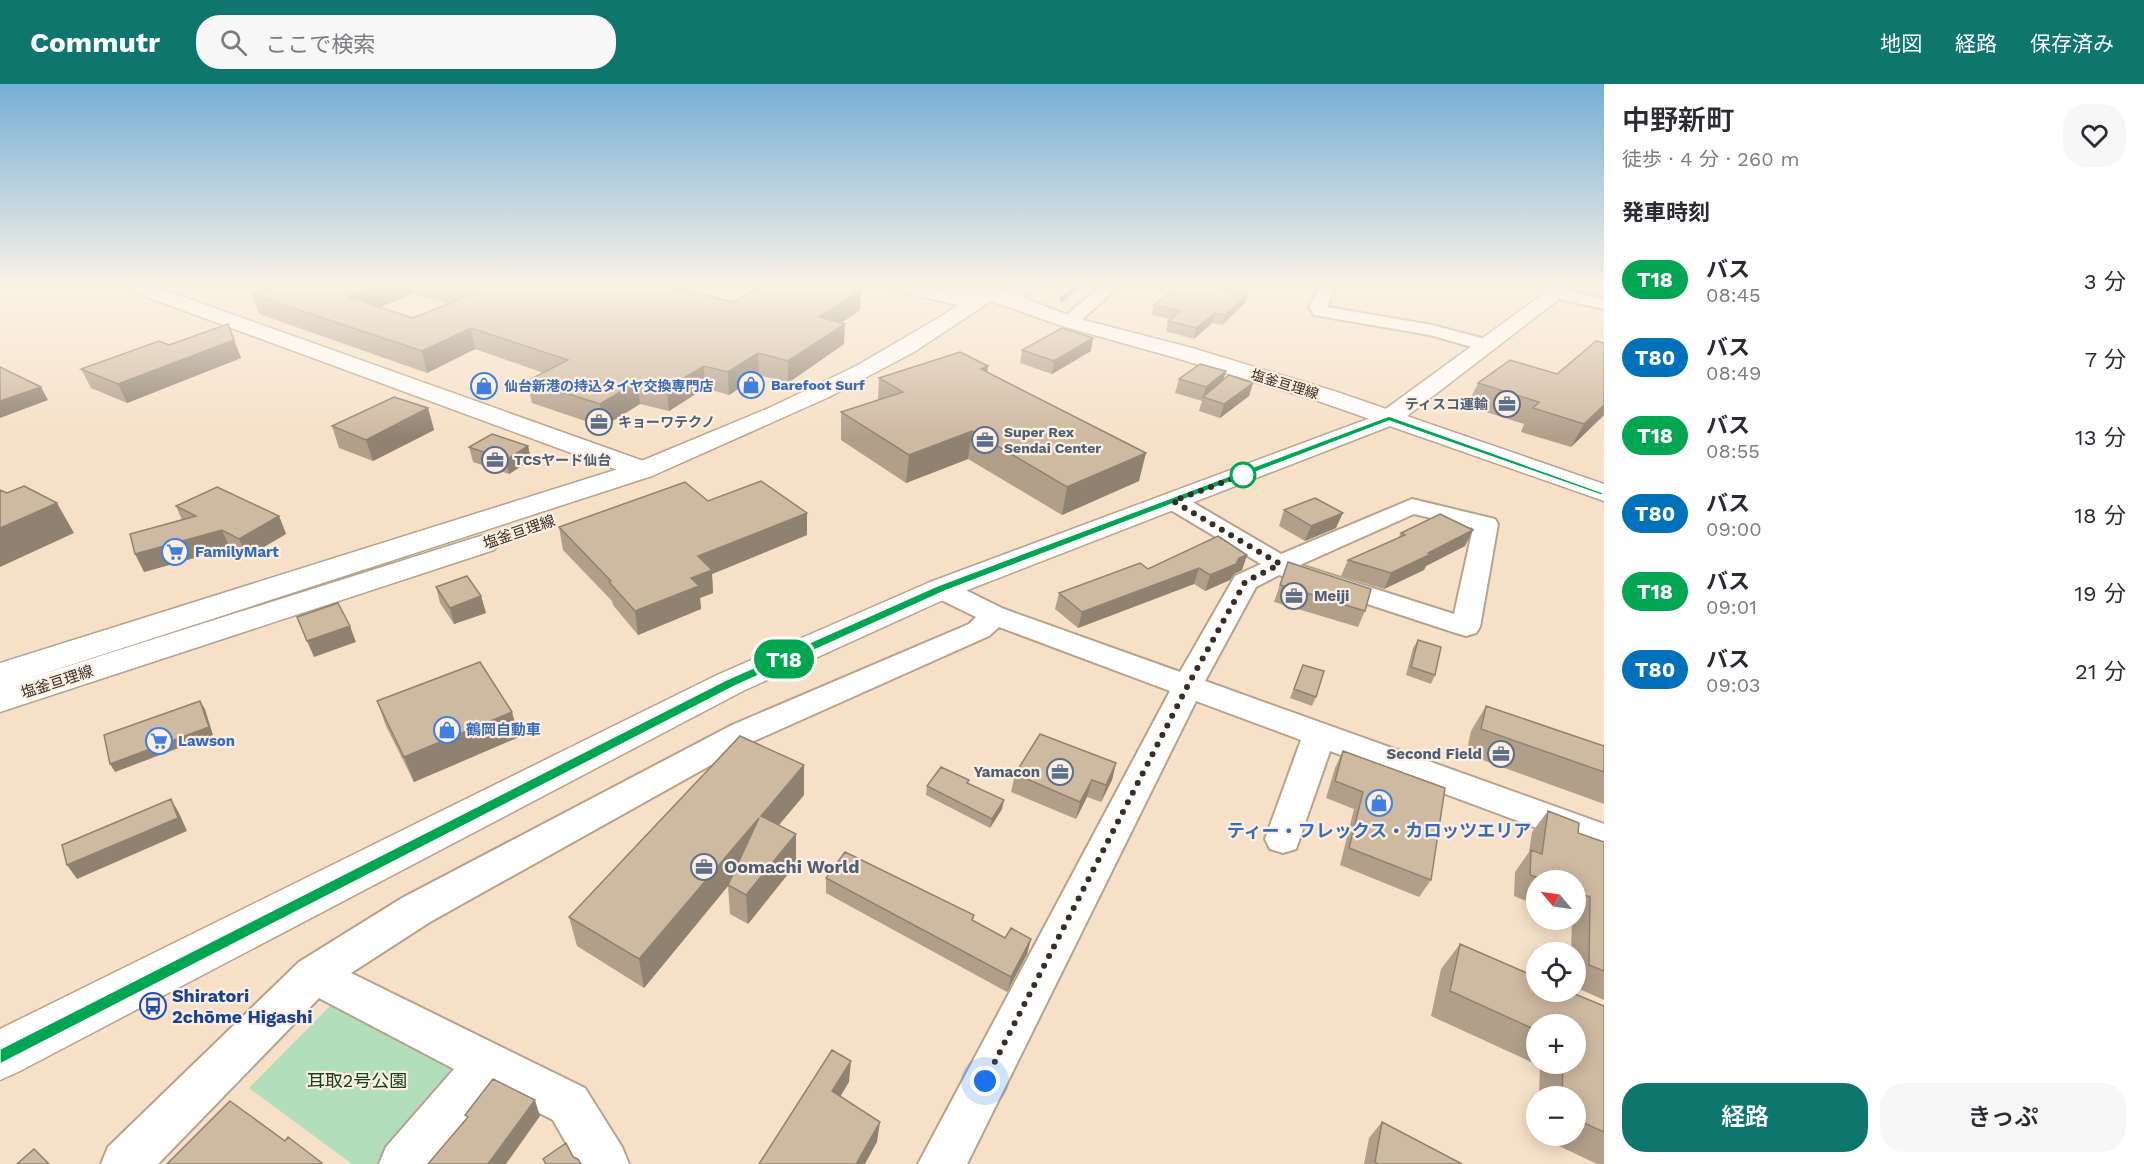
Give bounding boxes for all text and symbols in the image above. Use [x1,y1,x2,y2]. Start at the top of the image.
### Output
search box [196,15,616,69]
text: Commutr [30,26,160,59]
icon: search [217,26,250,59]
text: 地図 [1880,31,1922,56]
text: 経路 [1955,31,1997,56]
text: 保存済み [2030,31,2114,56]
text: ここで検索 [265,32,375,57]
text: 中野新町 [1622,104,1734,137]
button: heart [2063,104,2126,167]
text: 徒歩 · 4 分 · 260 m [1622,147,1800,171]
text: 発車時刻 [1622,200,1710,225]
text: バス [1706,257,1750,282]
text: T18 [1637,267,1673,292]
text: 3 分 [2084,269,2126,294]
text: 08:45 [1706,283,1761,307]
text: バス [1706,335,1750,360]
text: T80 [1635,345,1675,370]
text: 7 分 [2085,347,2126,372]
text: 08:49 [1706,361,1761,385]
street label: 塩釜亘理線 [1249,366,1321,402]
shop icon: Barefoot Surf [736,370,766,400]
shop icon: 仙台新港の持込タイヤ交換専門店 [469,371,499,401]
place label: Barefoot Surf [771,377,865,393]
place label: 仙台新港の持込タイヤ交換専門店 [504,378,714,394]
office icon: ティスコ運輸 [1492,389,1522,419]
place label: ティスコ運輸 [1405,396,1488,412]
office icon: キョーワテクノ [584,407,614,437]
text: バス [1706,413,1750,438]
place label: キョーワテクノ [618,414,715,430]
text: T18 [1637,423,1673,448]
place label: Super Rex Sendai Center [1004,424,1101,456]
office icon: Super Rex Sendai Center [970,425,1000,455]
text: 13 分 [2075,425,2126,450]
text: 08:55 [1706,439,1760,463]
office icon: TCSヤード仙台 [480,445,510,475]
place label: TCSヤード仙台 [514,452,611,468]
unlabelled marker [1230,462,1256,488]
text: バス [1706,491,1750,516]
text: T80 [1635,501,1675,526]
text: 18 分 [2074,503,2126,528]
street label: 塩釜亘理線 [481,511,557,553]
text: 09:00 [1706,517,1762,541]
supermarket icon: FamilyMart [160,537,190,567]
place label: FamilyMart [195,543,279,561]
text: バス [1706,569,1750,594]
text: T18 [1637,579,1673,604]
office icon: Meiji [1279,581,1309,611]
text: 19 分 [2074,581,2126,606]
place label: Meiji [1314,587,1349,605]
text: 09:01 [1706,595,1757,619]
line badge: T18 [750,640,818,678]
text: T18 [766,647,802,672]
text: バス [1706,647,1750,672]
text: T80 [1635,657,1675,682]
text: 21 分 [2075,659,2126,684]
street label: 塩釜亘理線 [19,662,95,702]
text: 09:03 [1706,673,1760,697]
shop icon: 鶴岡自動車 [432,715,462,745]
place label: 鶴岡自動車 [466,721,541,739]
supermarket icon: Lawson [144,726,174,756]
place label: Lawson [178,732,235,750]
office icon: Second Field [1486,739,1516,769]
place label: Second Field [1387,745,1482,763]
office icon: Yamacon [1045,757,1075,787]
place label: Yamacon [973,763,1040,781]
shop icon: ティー・フレックス・カロッツエリア [1364,788,1394,818]
place label: ティー・フレックス・カロッツエリア [1227,820,1531,841]
office icon: Oomachi World [689,852,719,882]
place label: Oomachi World [724,856,859,877]
north arrow [1526,870,1586,930]
map controls [1526,870,1586,1146]
button: locate [1526,942,1586,1002]
place label: Shiratori 2chōme Higashi [172,985,312,1027]
bus stop icon: Shiratori 2chōme Higashi [138,991,168,1021]
button: + [1526,1014,1586,1074]
your location [970,1066,1000,1096]
park label: 耳取2号公園 [307,1070,407,1091]
button: 経路 [1622,1083,1868,1152]
button: きっぷ [1880,1083,2126,1152]
button: − [1526,1086,1586,1146]

